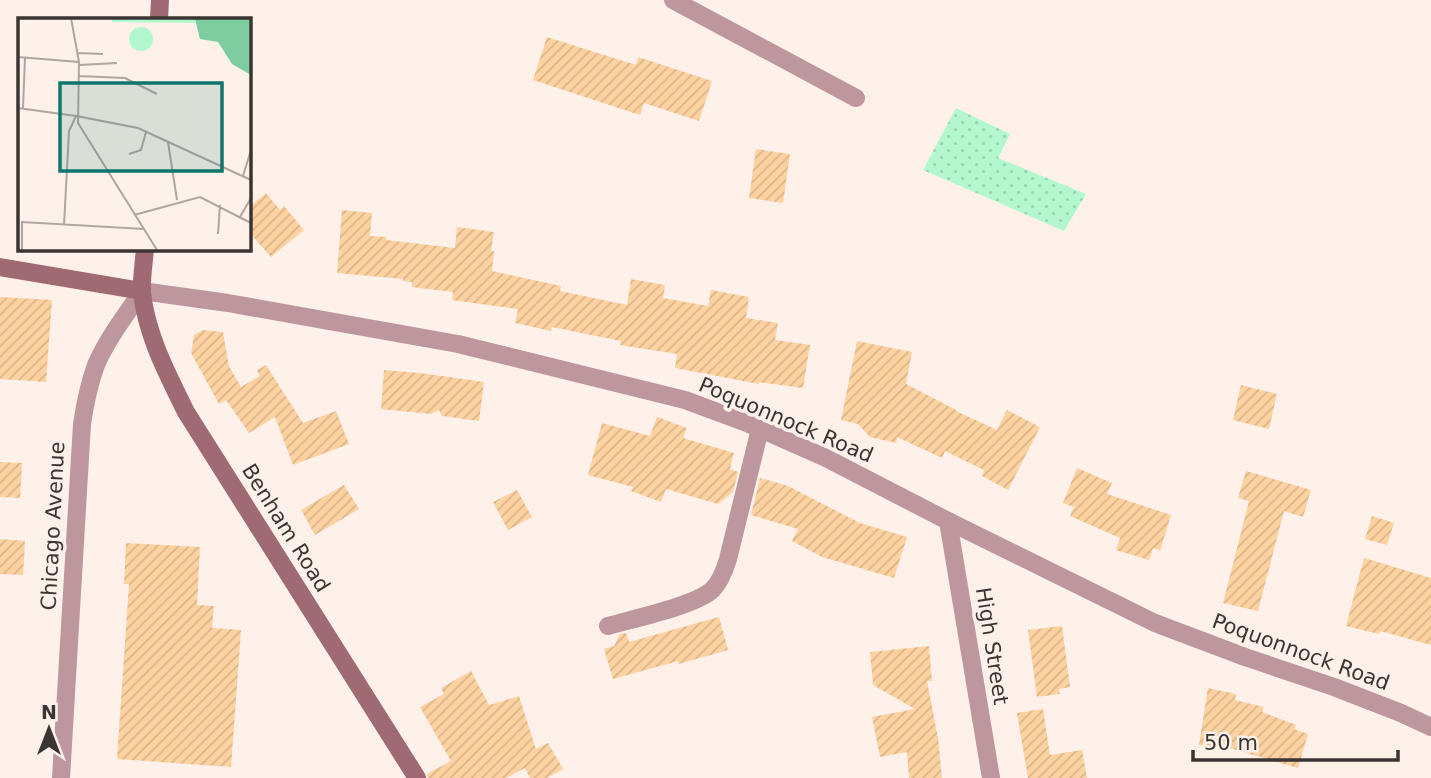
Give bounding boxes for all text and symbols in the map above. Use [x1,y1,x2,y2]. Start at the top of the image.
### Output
inset map [18,18,250,250]
street label: Poquonnock Road [695,372,877,468]
street label: Chicago Avenue [37,441,69,611]
street label: Benham Road [237,459,335,597]
street label: High Street [971,585,1013,707]
street label: Poquonnock Road [1209,609,1393,695]
north arrow [14,694,84,764]
text: N [41,701,57,723]
scale bar [1193,718,1398,762]
text: 50 m [1204,731,1258,755]

